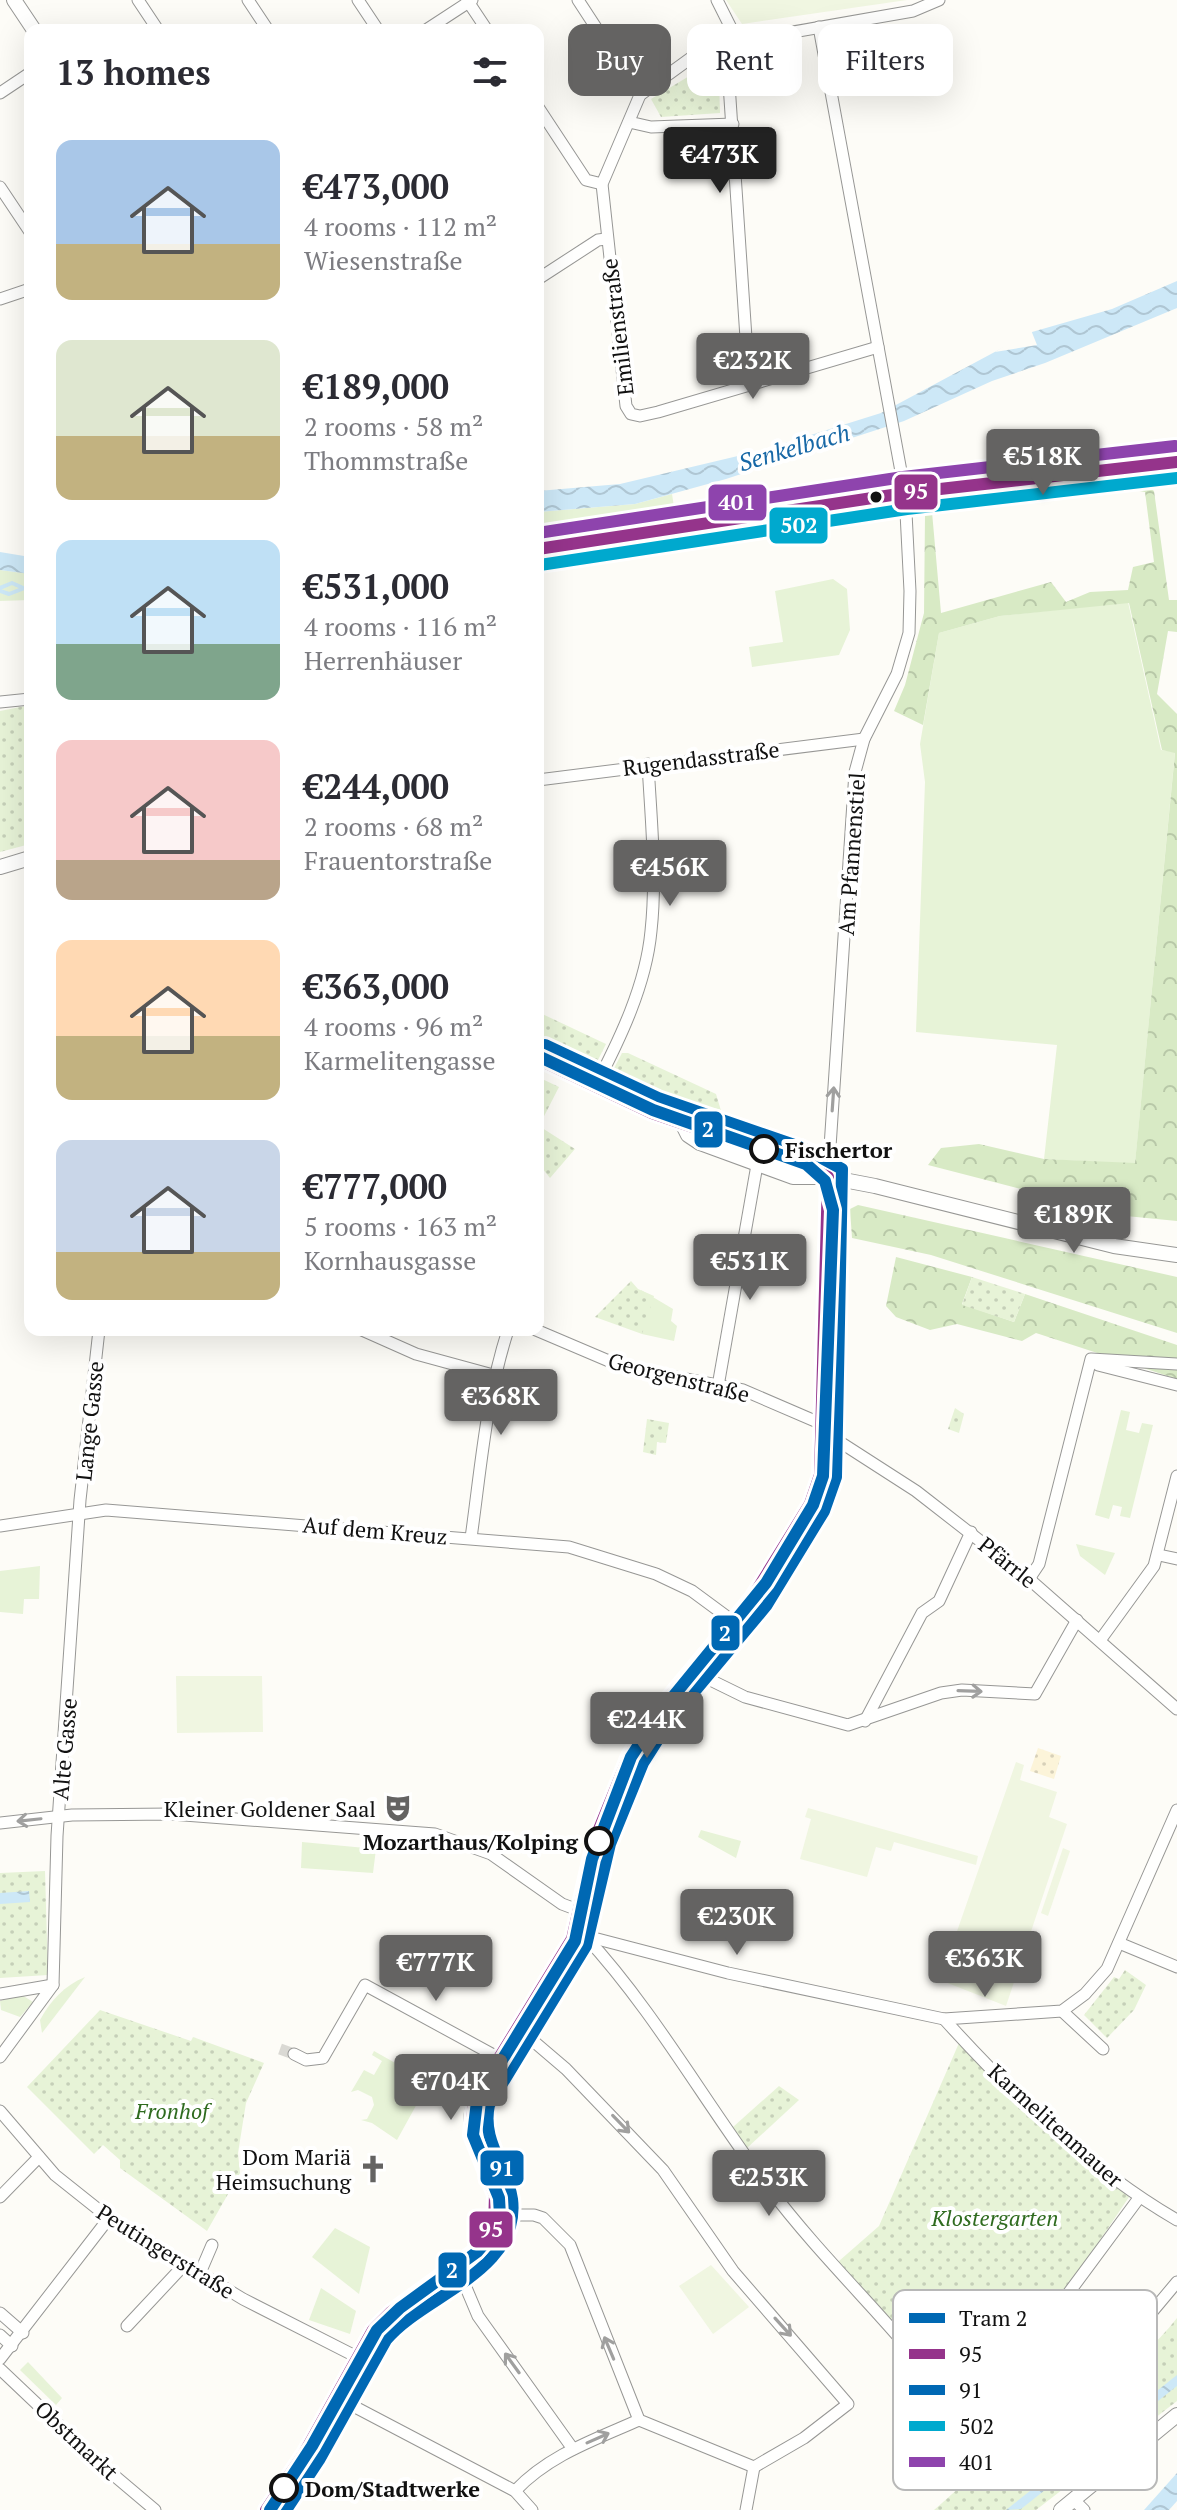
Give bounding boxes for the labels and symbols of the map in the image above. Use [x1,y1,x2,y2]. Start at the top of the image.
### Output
pin: €473K [664,127,776,195]
street label: Emilienstraße [594,257,640,397]
pin: €232K [697,333,809,401]
water label: Senkelbach [735,416,853,478]
pin: €518K [987,429,1099,497]
line badge: 95 [893,473,939,511]
text: 95 [904,476,928,505]
line badge: 401 [707,483,768,522]
text: 401 [718,487,756,516]
unlabelled marker [868,489,884,505]
line badge: 502 [768,506,829,545]
text: 502 [780,510,818,539]
street label: Rugendasstraße [621,734,781,782]
street label: Am Pfannenstiel [831,772,871,936]
pin: €456K [614,840,726,908]
one-way arrow [826,1086,841,1113]
line badge: 2 [693,1110,724,1149]
text: 2 [702,1114,714,1143]
marker: Fischertor [750,1135,778,1163]
place label: Fischertor [785,1135,893,1164]
pin: €189K [1018,1187,1130,1255]
pin: €531K [694,1234,806,1302]
street label: Georgenstraße [605,1345,753,1409]
street label: Lange Gasse [68,1360,110,1482]
pin: €368K [445,1369,557,1437]
street label: Auf dem Kreuz [301,1509,449,1551]
street label: Pfärrle [973,1530,1043,1594]
line badge: 2 [710,1614,741,1652]
text: 2 [719,1618,731,1647]
one-way arrow [956,1683,983,1699]
pin: €244K [591,1692,703,1760]
street label: Alte Gasse [45,1697,83,1801]
theatre icon: Kleiner Goldener Saal [383,1793,413,1823]
place label: Kleiner Goldener Saal [164,1794,376,1823]
one-way arrow [16,1812,43,1827]
place label: Mozarthaus/Kolping [363,1827,579,1856]
marker: Mozarthaus/Kolping [585,1827,613,1855]
pin: €230K [681,1889,793,1957]
pin: €363K [929,1931,1041,1999]
pin: €777K [380,1935,492,2003]
pin: €704K [395,2054,507,2122]
street label: Karmelitenmauer [983,2057,1130,2194]
park label: Fronhof [134,2096,213,2125]
one-way arrow [611,2114,630,2133]
place label: Dom Mariä Heimsuchung [216,2142,351,2196]
line badge: 91 [479,2149,525,2187]
pin: €253K [713,2150,825,2218]
text: 91 [490,2153,514,2182]
church icon: Dom Mariä Heimsuchung [358,2154,388,2184]
street label: Peutingerstraße [92,2197,240,2305]
park label: Klostergarten [931,2203,1058,2232]
line badge: 95 [468,2210,514,2249]
text: 95 [479,2214,503,2243]
line badge: 2 [437,2251,468,2289]
text: 2 [446,2255,458,2284]
legend [893,2290,1157,2490]
text: Tram 2 [959,2303,1028,2332]
one-way arrow [774,2317,792,2337]
one-way arrow [601,2336,616,2361]
text: 95 [959,2339,982,2368]
one-way arrow [504,2352,520,2374]
text: 91 [959,2375,982,2404]
street label: Obstmarkt [29,2394,125,2486]
text: 502 [959,2411,994,2440]
one-way arrow [586,2429,610,2444]
text: 401 [959,2447,994,2476]
marker: Dom/Stadtwerke [270,2474,298,2502]
place label: Dom/Stadtwerke [305,2474,480,2503]

